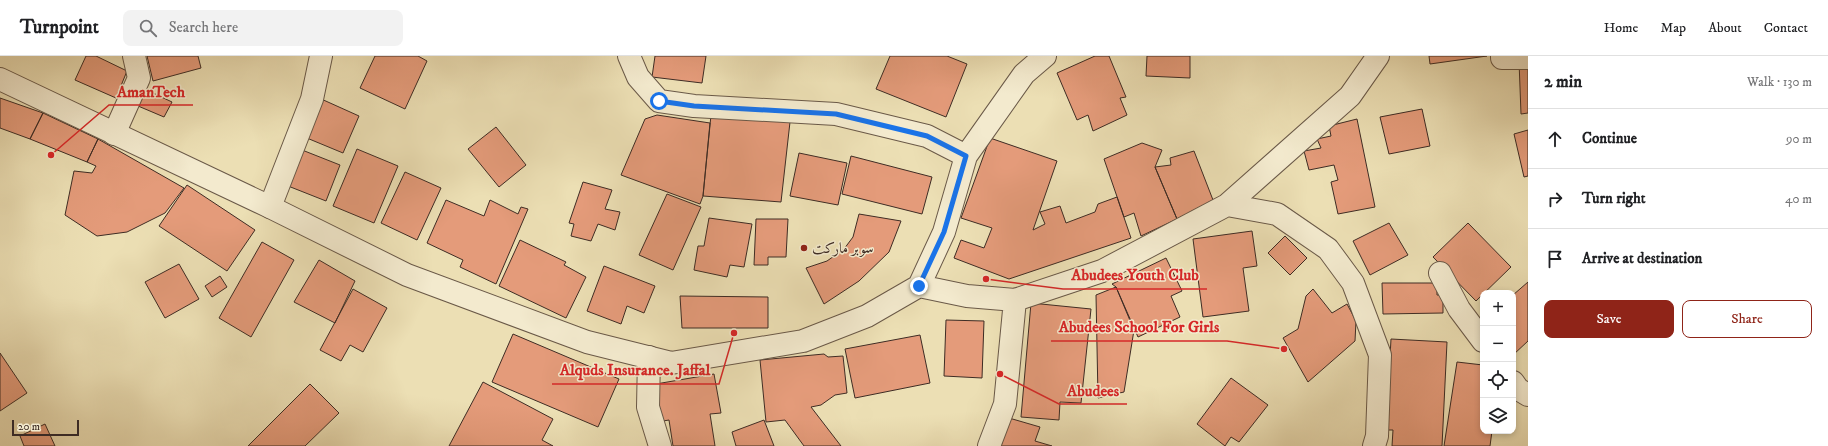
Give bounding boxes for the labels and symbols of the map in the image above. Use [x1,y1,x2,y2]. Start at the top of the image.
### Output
callout: AmanTech [109,77,193,105]
text: AmanTech [116,82,186,102]
route start [650,92,668,110]
place label: سوبر ماركت [812,239,873,258]
marker: سوبر ماركت [799,243,809,253]
callout: Abudees Youth Club [1063,261,1207,289]
text: Abudees Youth Club [1070,265,1199,285]
route end [910,277,928,295]
callout: Abudees School For Girls [1051,313,1227,341]
text: Abudees School For Girls [1058,317,1220,337]
callout: Alquds Insurance. Jaffal [552,356,719,384]
text: Alquds Insurance. Jaffal [559,360,711,381]
callout: Abudees [1059,376,1127,404]
text: Abudees [1066,381,1120,401]
scale bar [12,418,79,437]

